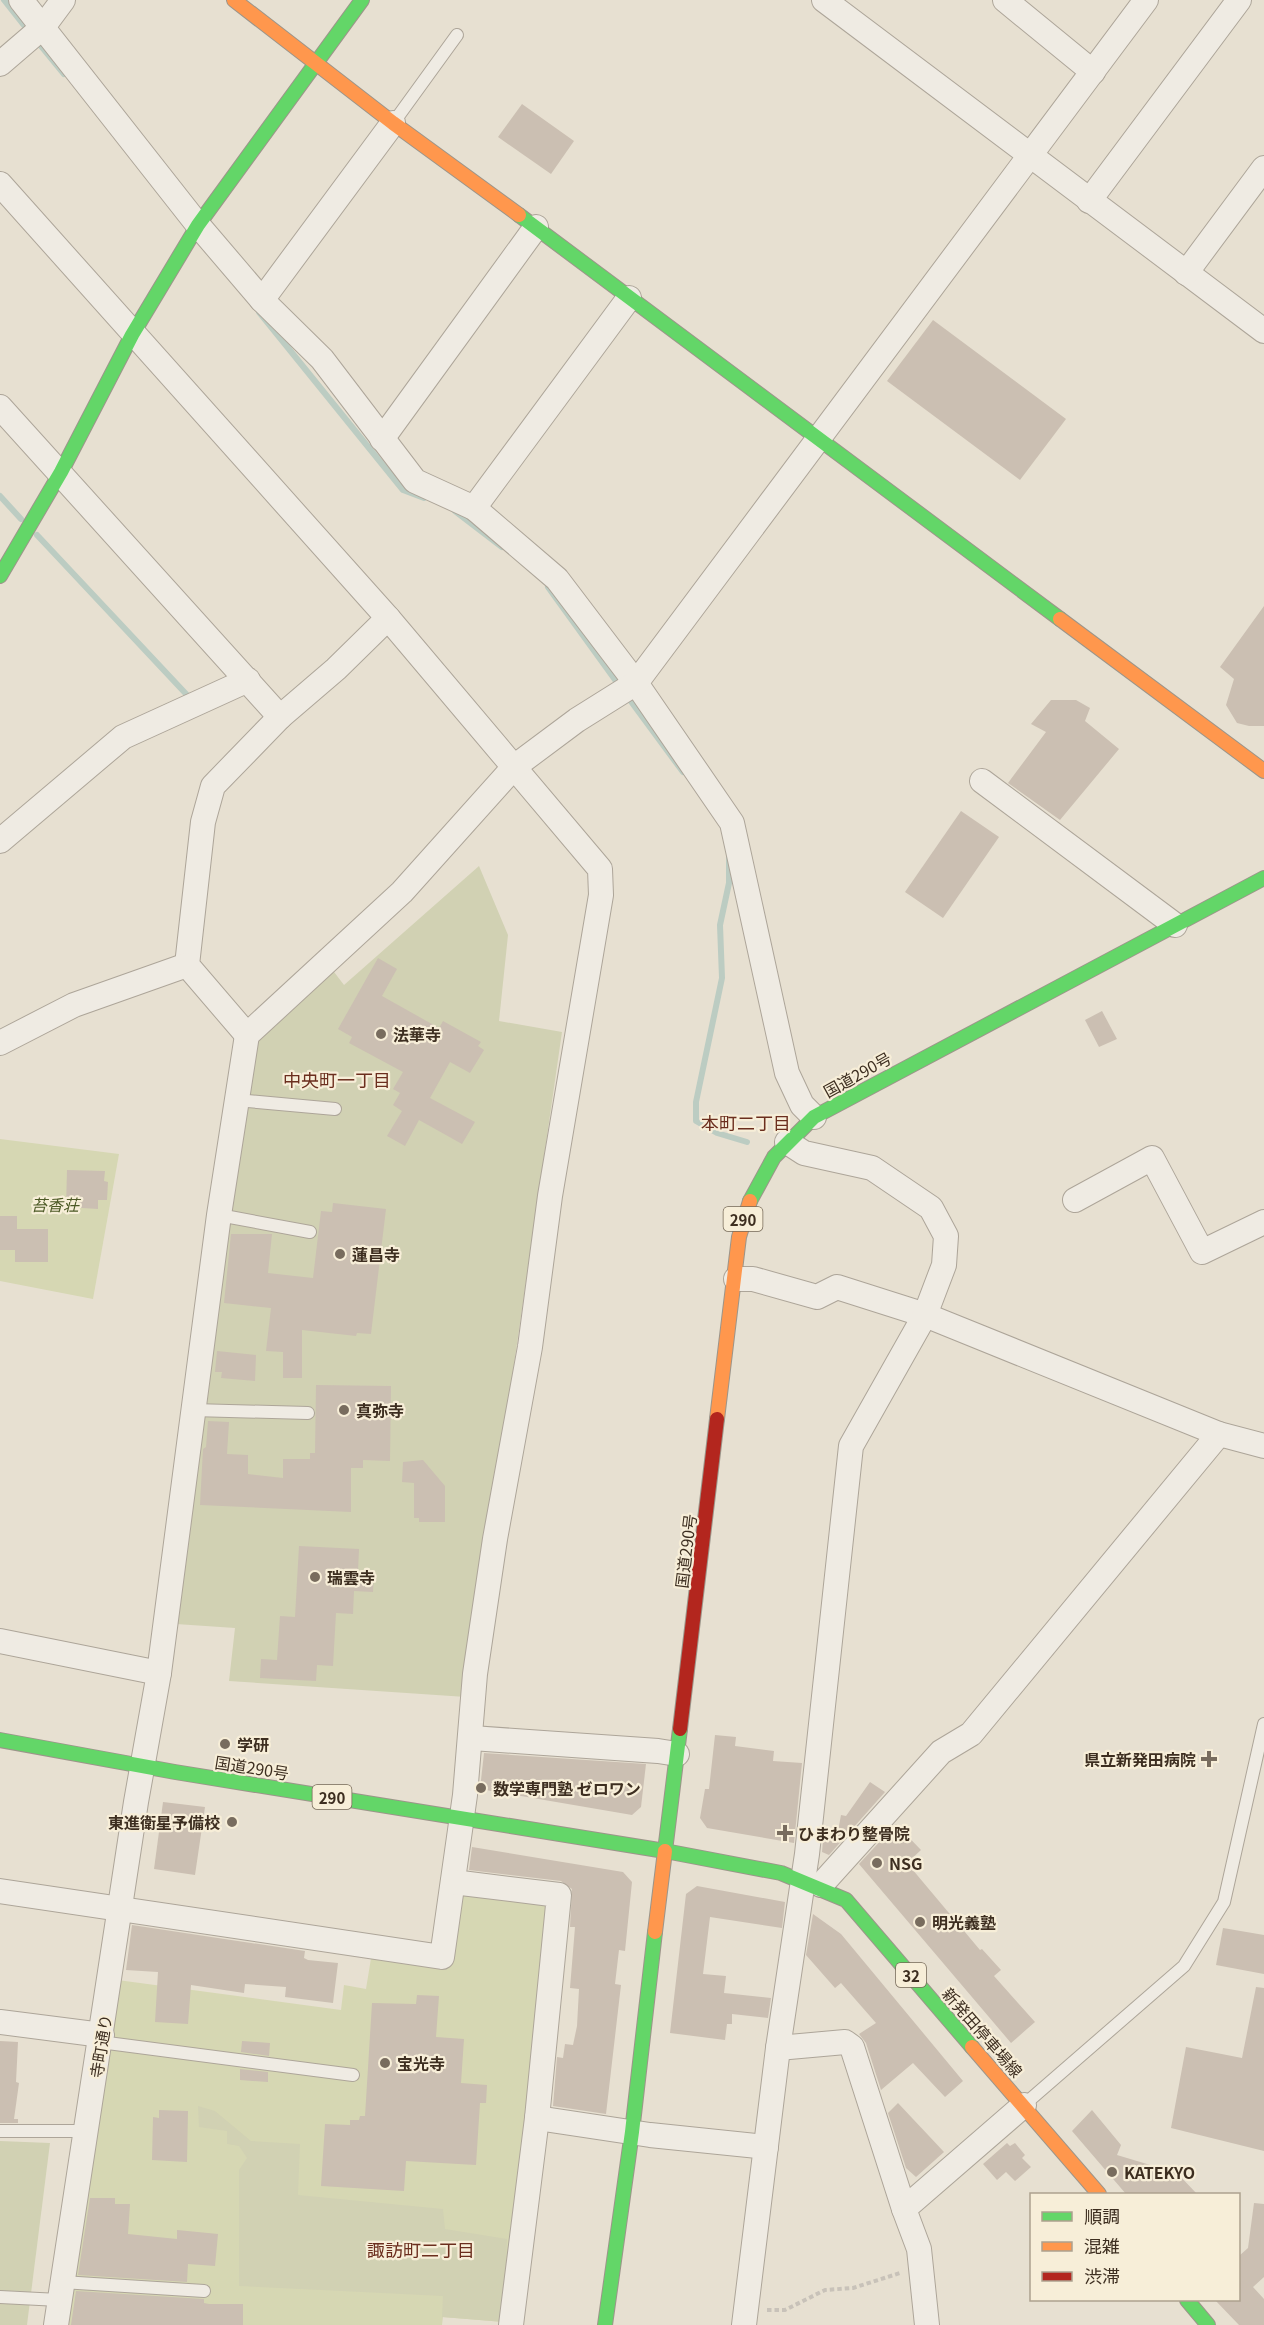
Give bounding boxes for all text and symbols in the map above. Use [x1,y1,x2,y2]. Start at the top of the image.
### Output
place label: 法華寺 [393,1022,441,1046]
marker: 法華寺 [374,1027,388,1041]
street label: 国道290号 [819,1045,895,1103]
district label: 中央町一丁目 [283,1066,391,1092]
district label: 本町二丁目 [701,1109,791,1135]
park label: 苔香荘 [31,1192,82,1216]
road number: 290 [724,1207,762,1231]
place label: 蓮昌寺 [352,1242,400,1266]
marker: 蓮昌寺 [333,1247,347,1261]
place label: 真弥寺 [356,1398,404,1422]
marker: 真弥寺 [337,1403,351,1417]
street label: 国道290号 [669,1512,701,1590]
place label: 瑞雲寺 [327,1565,375,1589]
marker: 瑞雲寺 [308,1570,322,1584]
place label: 学研 [237,1732,269,1756]
marker: 学研 [218,1737,232,1751]
place label: 県立新発田病院 [1084,1747,1196,1771]
street label: 国道290号 [213,1749,291,1785]
marker: 県立新発田病院 [1200,1750,1218,1768]
place label: 数学専門塾 ゼロワン [493,1776,641,1800]
marker: 数学専門塾 ゼロワン [474,1781,488,1795]
road number: 290 [312,1785,352,1809]
place label: 東進衛星予備校 [108,1810,220,1834]
marker: 東進衛星予備校 [225,1815,239,1829]
place label: ひまわり整骨院 [798,1821,910,1845]
marker: ひまわり整骨院 [776,1824,794,1842]
place label: NSG [889,1851,922,1875]
marker: NSG [870,1856,884,1870]
place label: 明光義塾 [932,1910,996,1934]
marker: 明光義塾 [913,1915,927,1929]
road number: 32 [896,1963,926,1987]
street label: 新発田停車場線 [937,1982,1029,2082]
street label: 寺町通り [83,2013,117,2079]
place label: 宝光寺 [397,2051,445,2075]
marker: 宝光寺 [378,2056,392,2070]
place label: KATEKYO [1124,2160,1195,2184]
marker: KATEKYO [1105,2165,1119,2179]
legend [1030,2193,1240,2301]
text: 順調 [1084,2202,1120,2228]
text: 混雑 [1084,2232,1120,2258]
district label: 諏訪町二丁目 [367,2236,475,2262]
text: 渋滞 [1084,2262,1120,2288]

